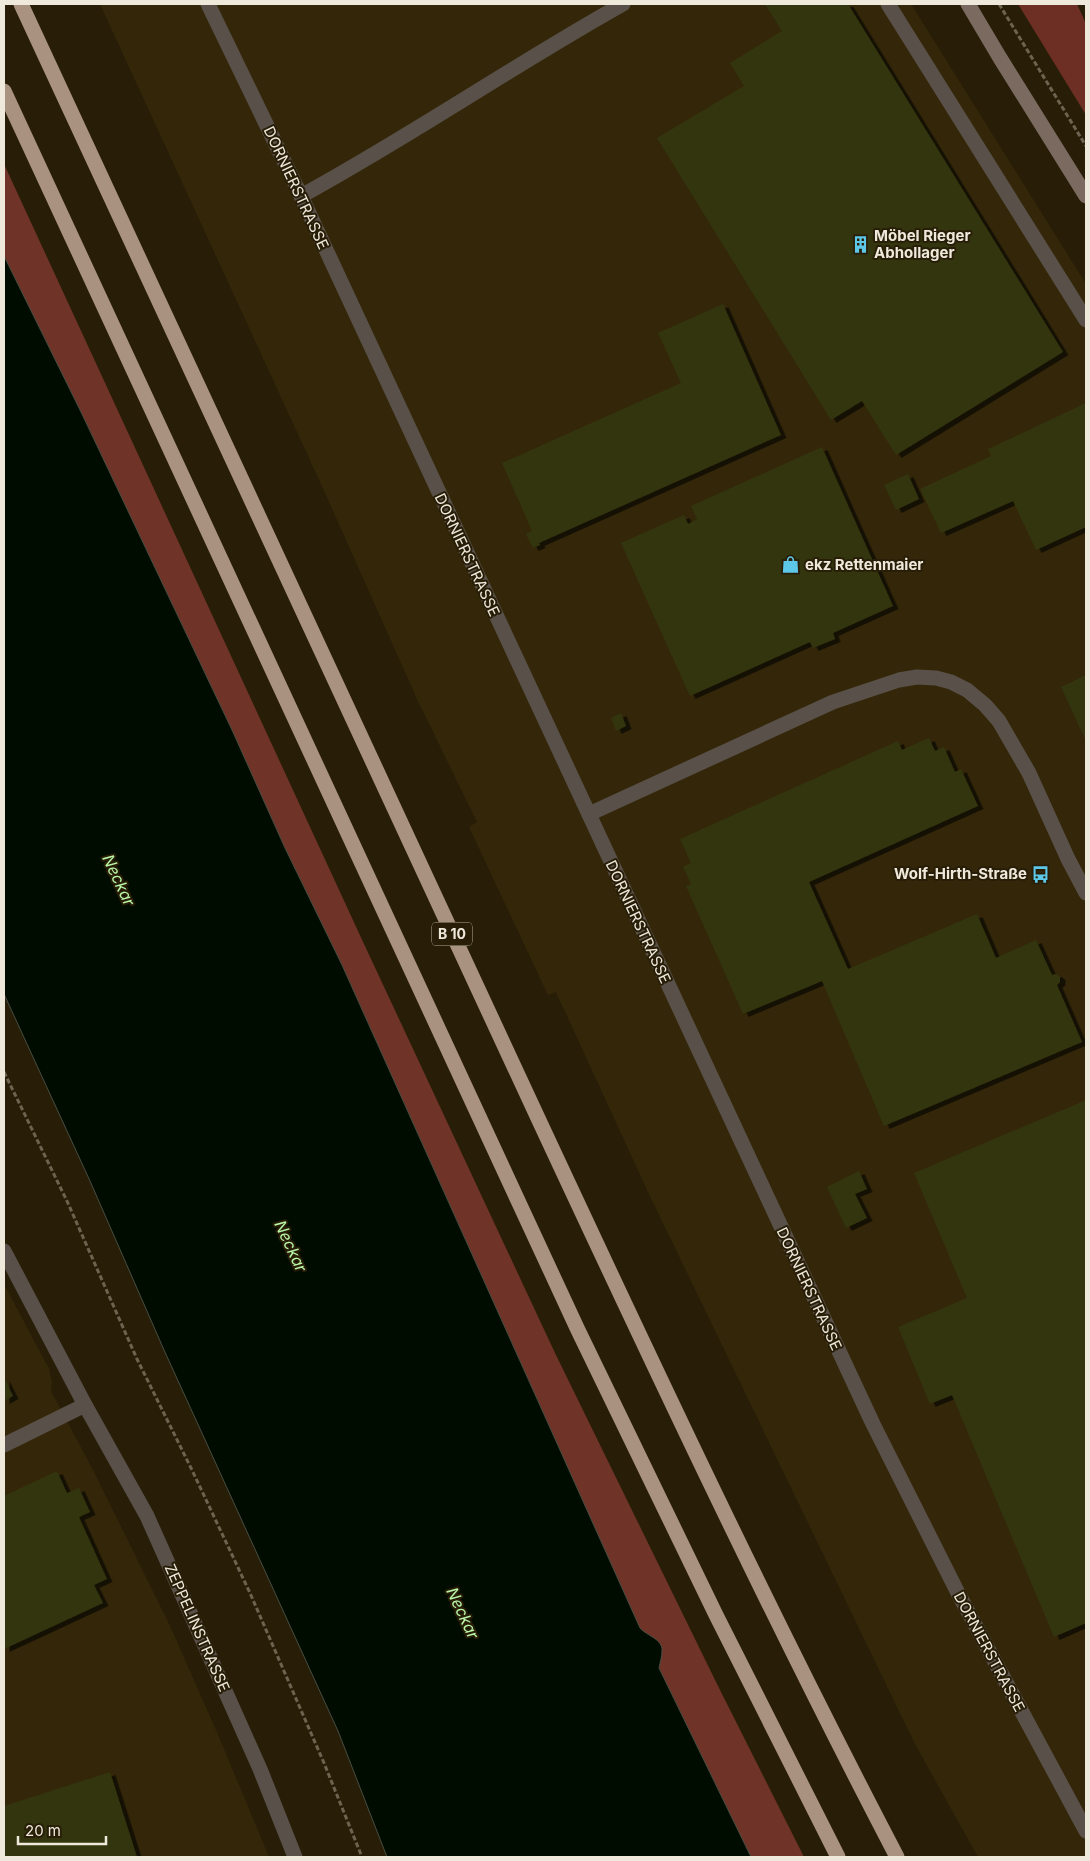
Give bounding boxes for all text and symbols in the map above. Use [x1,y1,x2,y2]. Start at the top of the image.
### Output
street label: DORNIERSTRASSE [260,123,333,252]
place label: Möbel Rieger Abhollager [874,226,971,262]
building icon: Möbel Rieger Abhollager [850,235,870,255]
street label: DORNIERSTRASSE [431,490,504,619]
shop icon: ekz Rettenmaier [781,555,801,575]
place label: ekz Rettenmaier [805,555,923,574]
water label: Neckar [98,851,140,910]
street label: DORNIERSTRASSE [602,857,675,986]
place label: Wolf-Hirth-Straße [894,864,1027,883]
bus stop icon: Wolf-Hirth-Straße [1031,864,1051,884]
road number: B 10 [432,922,472,946]
water label: Neckar [270,1217,312,1276]
street label: DORNIERSTRASSE [773,1224,846,1353]
street label: ZEPPELINSTRASSE [161,1561,234,1695]
water label: Neckar [442,1584,484,1643]
street label: DORNIERSTRASSE [950,1588,1029,1715]
scale bar [18,1814,105,1846]
text: 20 m [25,1821,61,1840]

